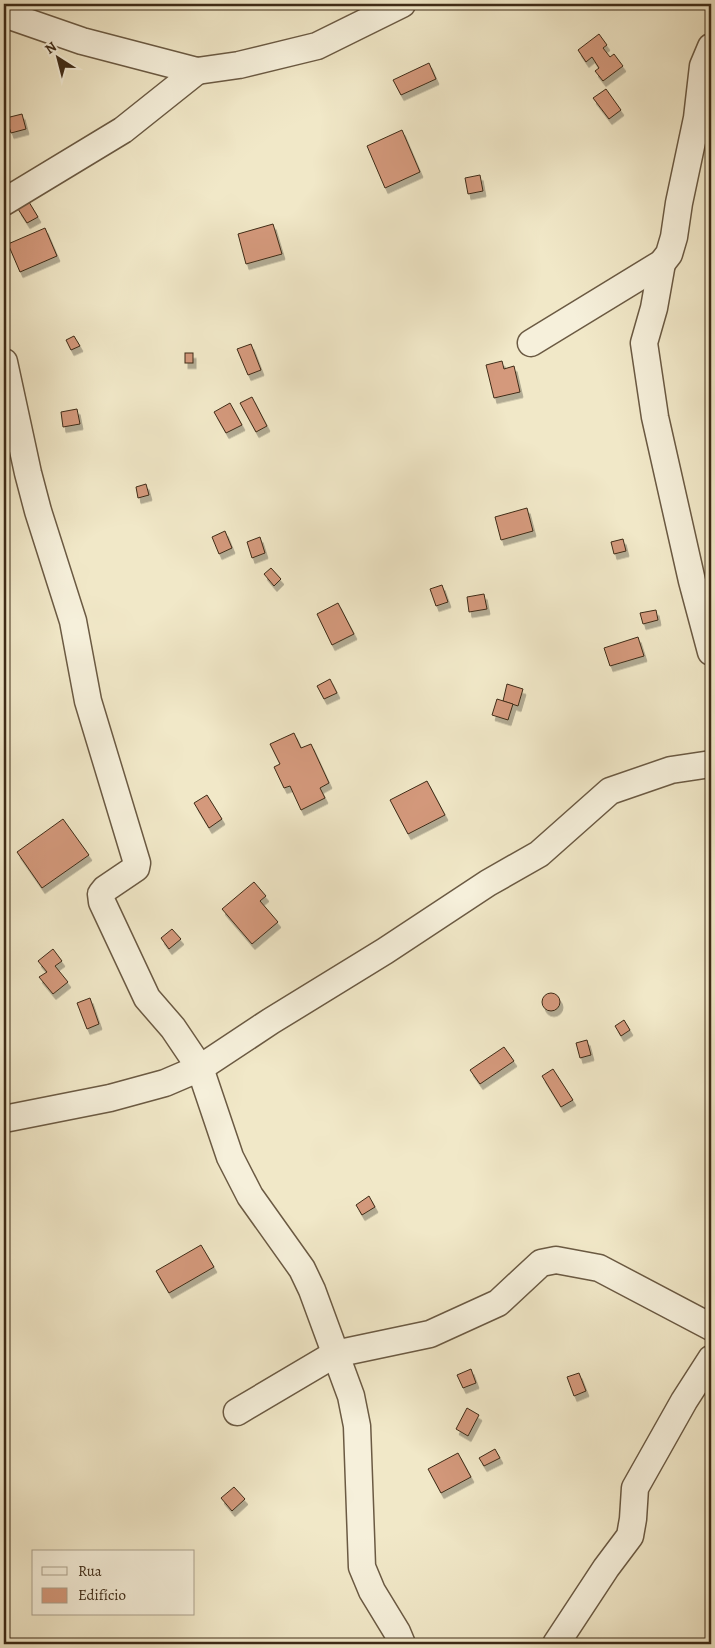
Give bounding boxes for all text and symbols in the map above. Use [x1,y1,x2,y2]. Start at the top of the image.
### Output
north arrow [32,32,82,82]
text: N [41,37,60,59]
legend [32,1550,195,1616]
text: Rua [78,1561,102,1581]
text: Edifício [78,1585,126,1605]

